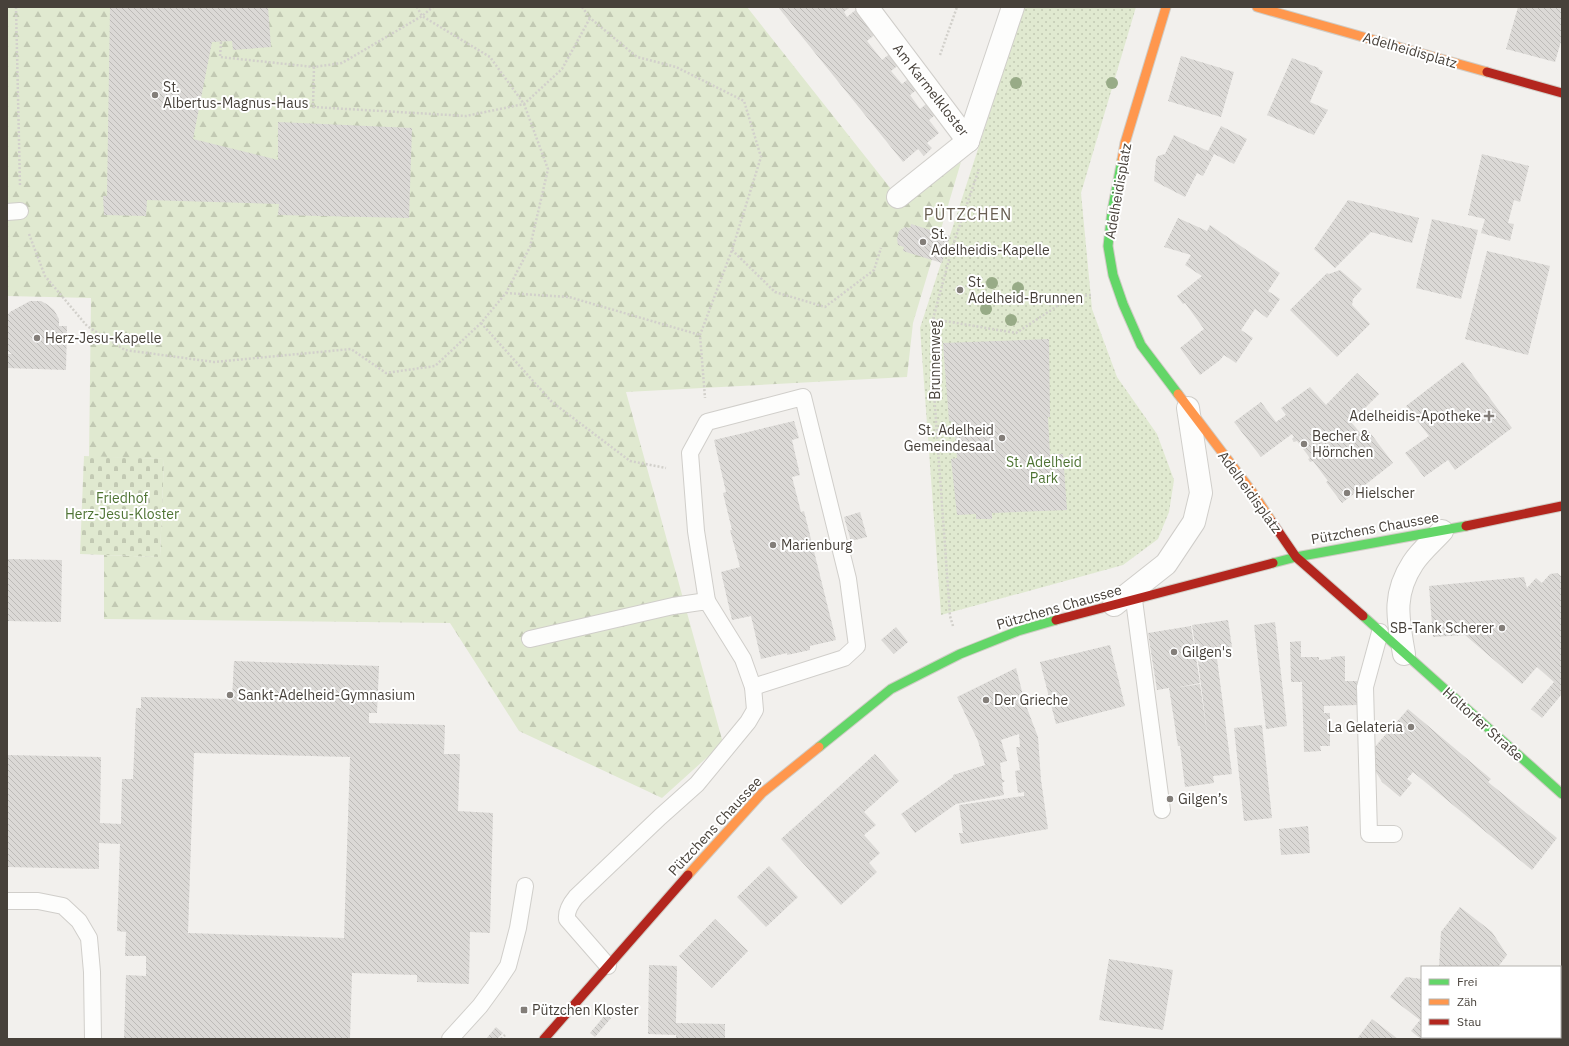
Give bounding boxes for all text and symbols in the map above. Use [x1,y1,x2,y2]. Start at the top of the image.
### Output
street label: Adelheidisplatz [1361,28,1460,72]
street label: Am Karmelkloster [889,40,973,140]
place label: St. Albertus-Magnus-Haus [163,78,309,112]
marker: St. Albertus-Magnus-Haus [150,90,160,100]
street label: Adelheidisplatz [1101,141,1135,240]
district label: PÜTZCHEN [924,204,1012,224]
place label: St. Adelheidis-Kapelle [931,225,1050,259]
marker: St. Adelheidis-Kapelle [918,237,928,247]
place label: St. Adelheid-Brunnen [968,273,1083,307]
marker: St. Adelheid-Brunnen [955,285,965,295]
street label: Brunnenweg [926,320,944,400]
place label: Herz-Jesu-Kapelle [45,329,162,347]
marker: Herz-Jesu-Kapelle [32,333,42,343]
place label: Adelheidis-Apotheke [1349,407,1481,425]
marker: Adelheidis-Apotheke [1484,411,1494,421]
place label: St. Adelheid Gemeindesaal [904,421,994,455]
place label: Becher & Hörnchen [1312,427,1373,461]
marker: St. Adelheid Gemeindesaal [997,433,1007,443]
marker: Becher & Hörnchen [1299,439,1309,449]
street label: Adelheidisplatz [1214,447,1286,537]
park label: St. Adelheid Park [1006,453,1082,487]
place label: Hielscher [1355,484,1415,502]
marker: Hielscher [1342,488,1352,498]
park label: Friedhof Herz-Jesu-Kloster [65,489,179,523]
street label: Pützchens Chaussee [1310,508,1441,548]
place label: Marienburg [781,536,853,554]
marker: Marienburg [768,540,778,550]
street label: Pützchens Chaussee [994,580,1124,633]
place label: SB-Tank Scherer [1390,619,1494,637]
marker: SB-Tank Scherer [1497,623,1507,633]
place label: Gilgen's [1182,643,1232,661]
marker: Gilgen's [1169,647,1179,657]
street label: Holtorfer Straße [1439,683,1527,765]
place label: Sankt-Adelheid-Gymnasium [238,686,415,704]
marker: Sankt-Adelheid-Gymnasium [225,690,235,700]
place label: Der Grieche [994,691,1069,709]
marker: Der Grieche [981,695,991,705]
place label: La Gelateria [1328,718,1404,736]
marker: La Gelateria [1406,722,1416,732]
street label: Pützchens Chaussee [664,772,766,879]
place label: Gilgen’s [1178,790,1228,808]
marker: Gilgen’s [1165,794,1175,804]
legend [1421,966,1561,1038]
text: Frei [1457,974,1477,989]
text: Zäh [1457,994,1477,1009]
place label: Pützchen Kloster [532,1001,639,1019]
marker: Pützchen Kloster [519,1005,529,1015]
text: Stau [1457,1014,1481,1029]

